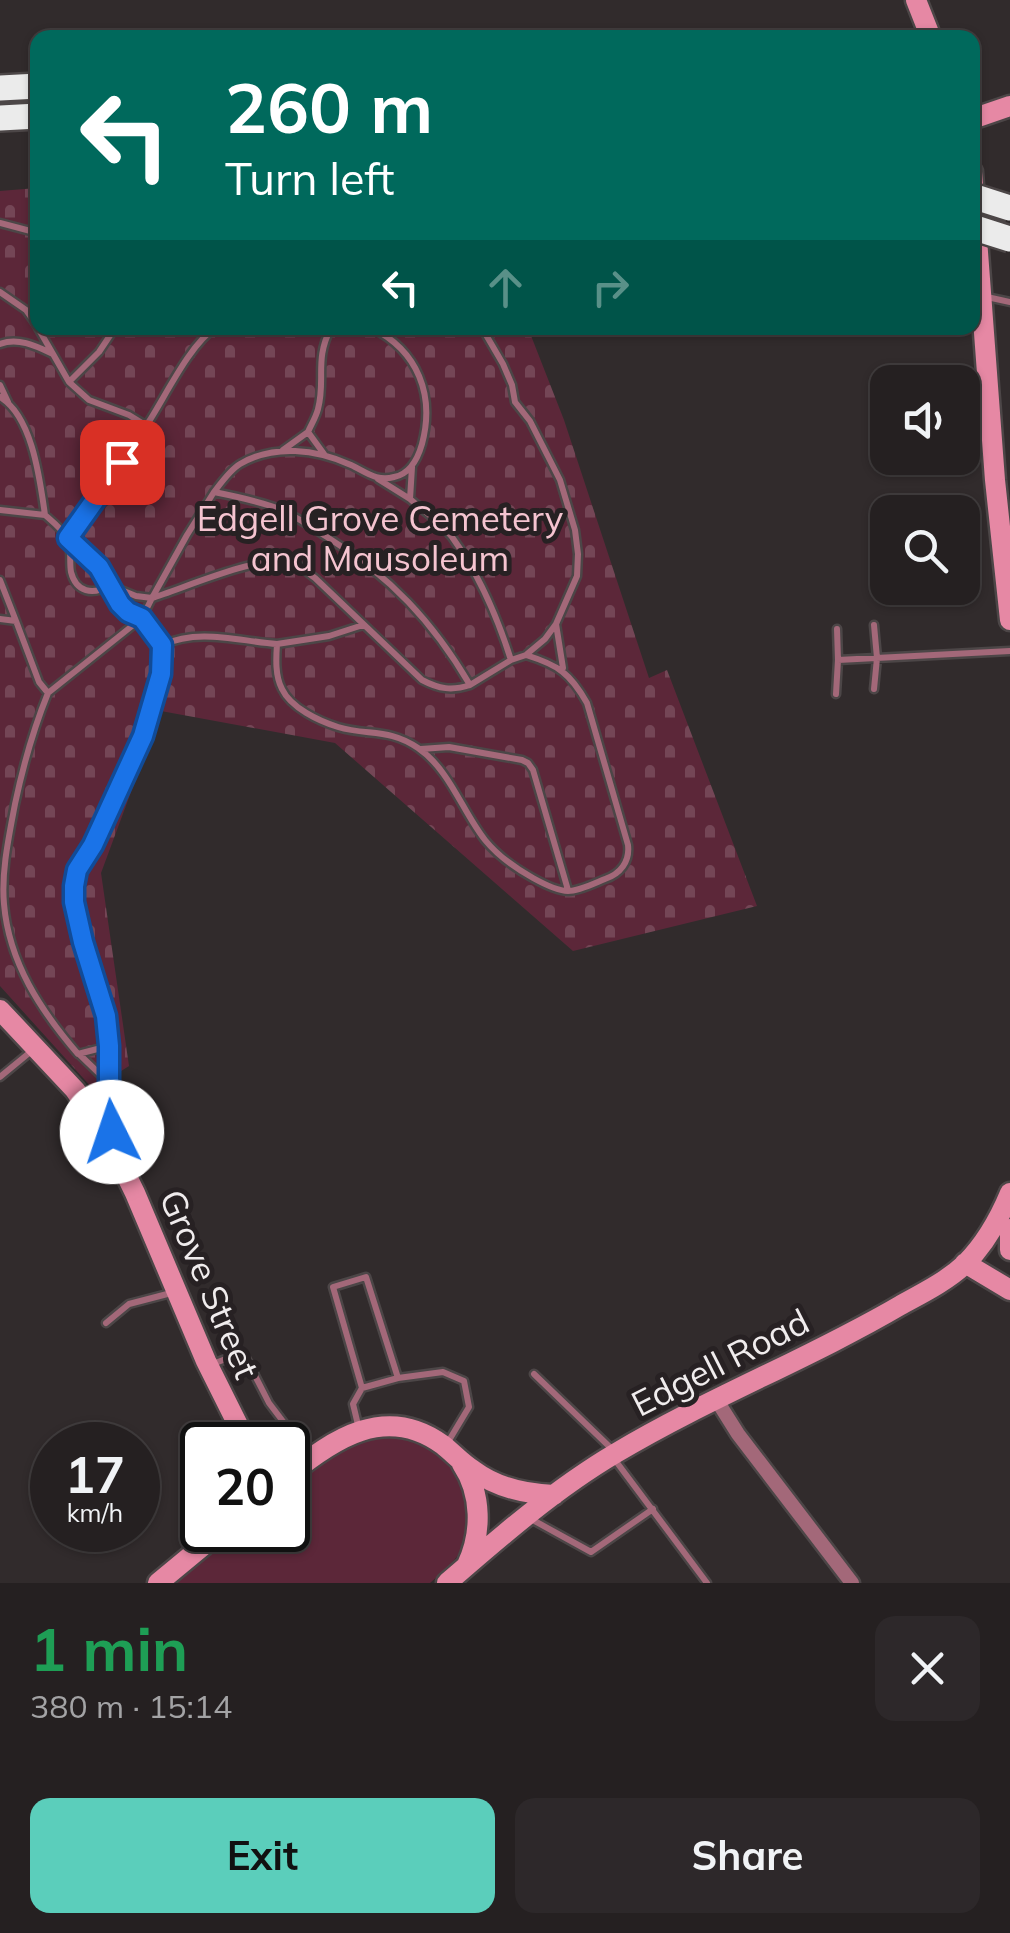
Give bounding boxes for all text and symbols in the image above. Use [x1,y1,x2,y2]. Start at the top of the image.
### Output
text: 260 m [225,63,433,151]
icon: left [60,70,190,200]
text: Turn left [225,150,394,206]
icon: left [373,260,428,315]
icon: ahead [478,260,533,315]
icon: right [583,260,638,315]
map controls [870,365,980,605]
button: sound [870,365,980,475]
pin [80,420,165,505]
icon: arrive [95,435,150,490]
button: search [870,495,980,605]
park label: Edgell Grove Cemetery and Mausoleum [197,496,564,580]
position arrow [60,1080,164,1184]
street label: Grove Street [150,1183,270,1385]
street label: Edgell Road [624,1299,816,1425]
speed limit sign: 20 [180,1422,310,1552]
text: 17 [65,1443,125,1506]
text: km/h [67,1497,123,1528]
text: 1 min [30,1611,188,1686]
button: close [875,1616,980,1721]
text: 380 m · 15:14 [30,1686,232,1726]
button: Exit [30,1798,495,1913]
button: Share [515,1798,980,1913]

